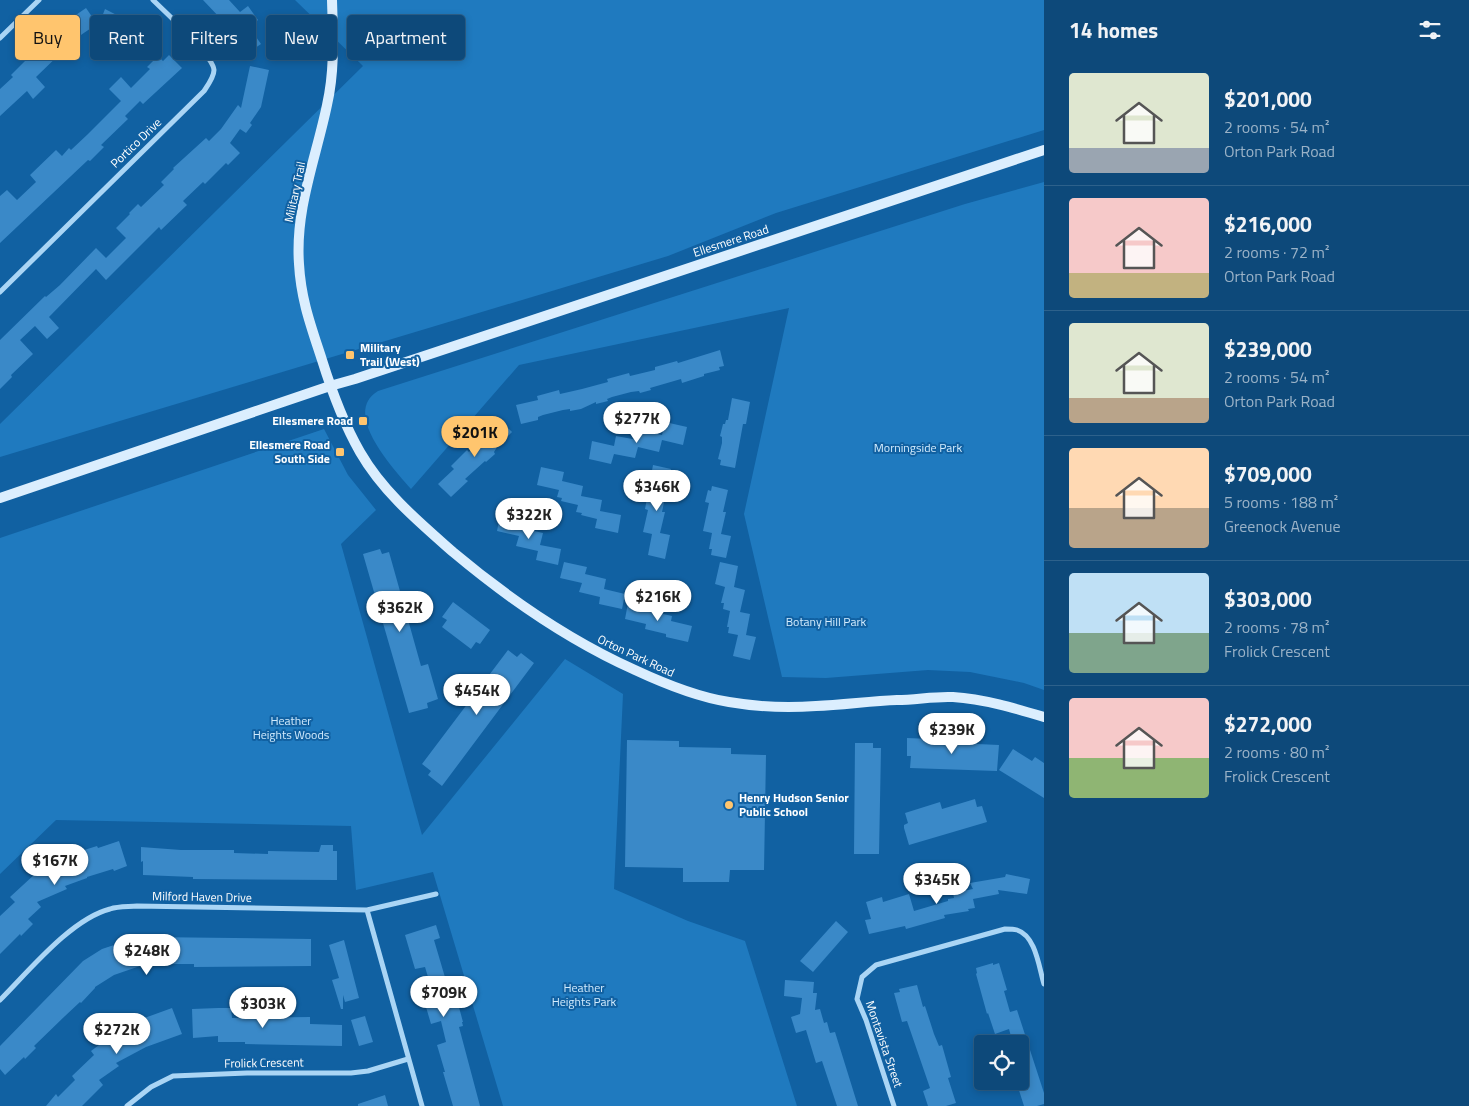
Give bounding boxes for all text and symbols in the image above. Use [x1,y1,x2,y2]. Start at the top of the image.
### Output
text: 14 homes [1069,14,1158,46]
chip: Buy [15,15,80,60]
chip: Rent [90,15,162,60]
chip: Filters [172,15,256,60]
chip: New [266,15,337,60]
chip: Apartment [347,15,465,60]
icon: filters [1416,16,1444,44]
text: $201,000 [1224,83,1312,115]
icon: home [1109,93,1169,153]
street label: Portico Drive [106,113,166,172]
text: 2 rooms · 54 m² [1224,115,1329,139]
text: Orton Park Road [1224,139,1335,163]
street label: Military Trail [279,160,310,224]
text: $216,000 [1224,208,1312,240]
icon: home [1109,218,1169,278]
street label: Ellesmere Road [691,219,771,262]
text: 2 rooms · 72 m² [1224,240,1329,264]
text: Orton Park Road [1224,264,1335,288]
text: $239,000 [1224,333,1312,365]
place label: Military Trail (West) [360,338,420,371]
icon: home [1109,343,1169,403]
marker: Military Trail (West) [344,349,356,361]
text: 2 rooms · 54 m² [1224,365,1329,389]
text: Orton Park Road [1224,389,1335,413]
pin: $277K [602,402,672,444]
text: $277K [614,406,660,430]
place label: Ellesmere Road [272,411,353,430]
marker: Ellesmere Road [357,415,369,427]
pin: $201K [440,416,510,458]
text: $201K [452,420,498,444]
place label: Ellesmere Road South Side [249,435,330,468]
park label: Morningside Park [874,438,962,457]
marker: Ellesmere Road South Side [334,446,346,458]
text: $709,000 [1224,458,1312,490]
icon: home [1109,468,1169,528]
pin: $346K [622,470,692,512]
text: $346K [634,474,680,498]
text: 5 rooms · 188 m² [1224,490,1338,514]
pin: $322K [494,498,564,540]
text: $322K [506,502,552,526]
text: Greenock Avenue [1224,514,1341,538]
pin: $216K [623,580,693,622]
text: $303,000 [1224,583,1312,615]
text: $216K [635,584,681,608]
pin: $362K [365,590,435,633]
icon: home [1109,593,1169,653]
text: $362K [377,595,423,619]
park label: Botany Hill Park [786,612,867,631]
text: 2 rooms · 78 m² [1224,615,1329,639]
street label: Orton Park Road [594,629,678,682]
text: Frolick Crescent [1224,639,1330,663]
pin: $454K [442,674,512,716]
text: $454K [454,678,500,702]
text: $272,000 [1224,708,1312,740]
park label: Heather Heights Woods [253,711,330,744]
pin: $239K [917,712,987,755]
text: $239K [929,717,975,741]
icon: home [1109,718,1169,778]
text: 2 rooms · 80 m² [1224,740,1329,764]
text: Frolick Crescent [1224,764,1330,788]
place label: Henry Hudson Senior Public School [739,788,849,821]
marker: Henry Hudson Senior Public School [723,799,735,811]
pin: $167K [20,844,90,886]
text: $167K [32,848,78,872]
pin: $345K [902,862,972,905]
text: $345K [914,867,960,891]
street label: Milford Haven Drive [152,886,252,907]
pin: $248K [112,934,182,976]
text: $248K [124,938,170,962]
pin: $709K [409,976,479,1018]
park label: Heather Heights Park [552,978,617,1011]
text: $709K [421,980,467,1004]
pin: $303K [228,986,298,1029]
text: $303K [240,991,286,1015]
street label: Montavista Street [861,998,908,1091]
pin: $272K [82,1012,152,1055]
text: $272K [94,1017,140,1041]
map controls [974,1035,1029,1090]
button: locate [974,1035,1029,1090]
street label: Frolick Crescent [224,1052,305,1073]

